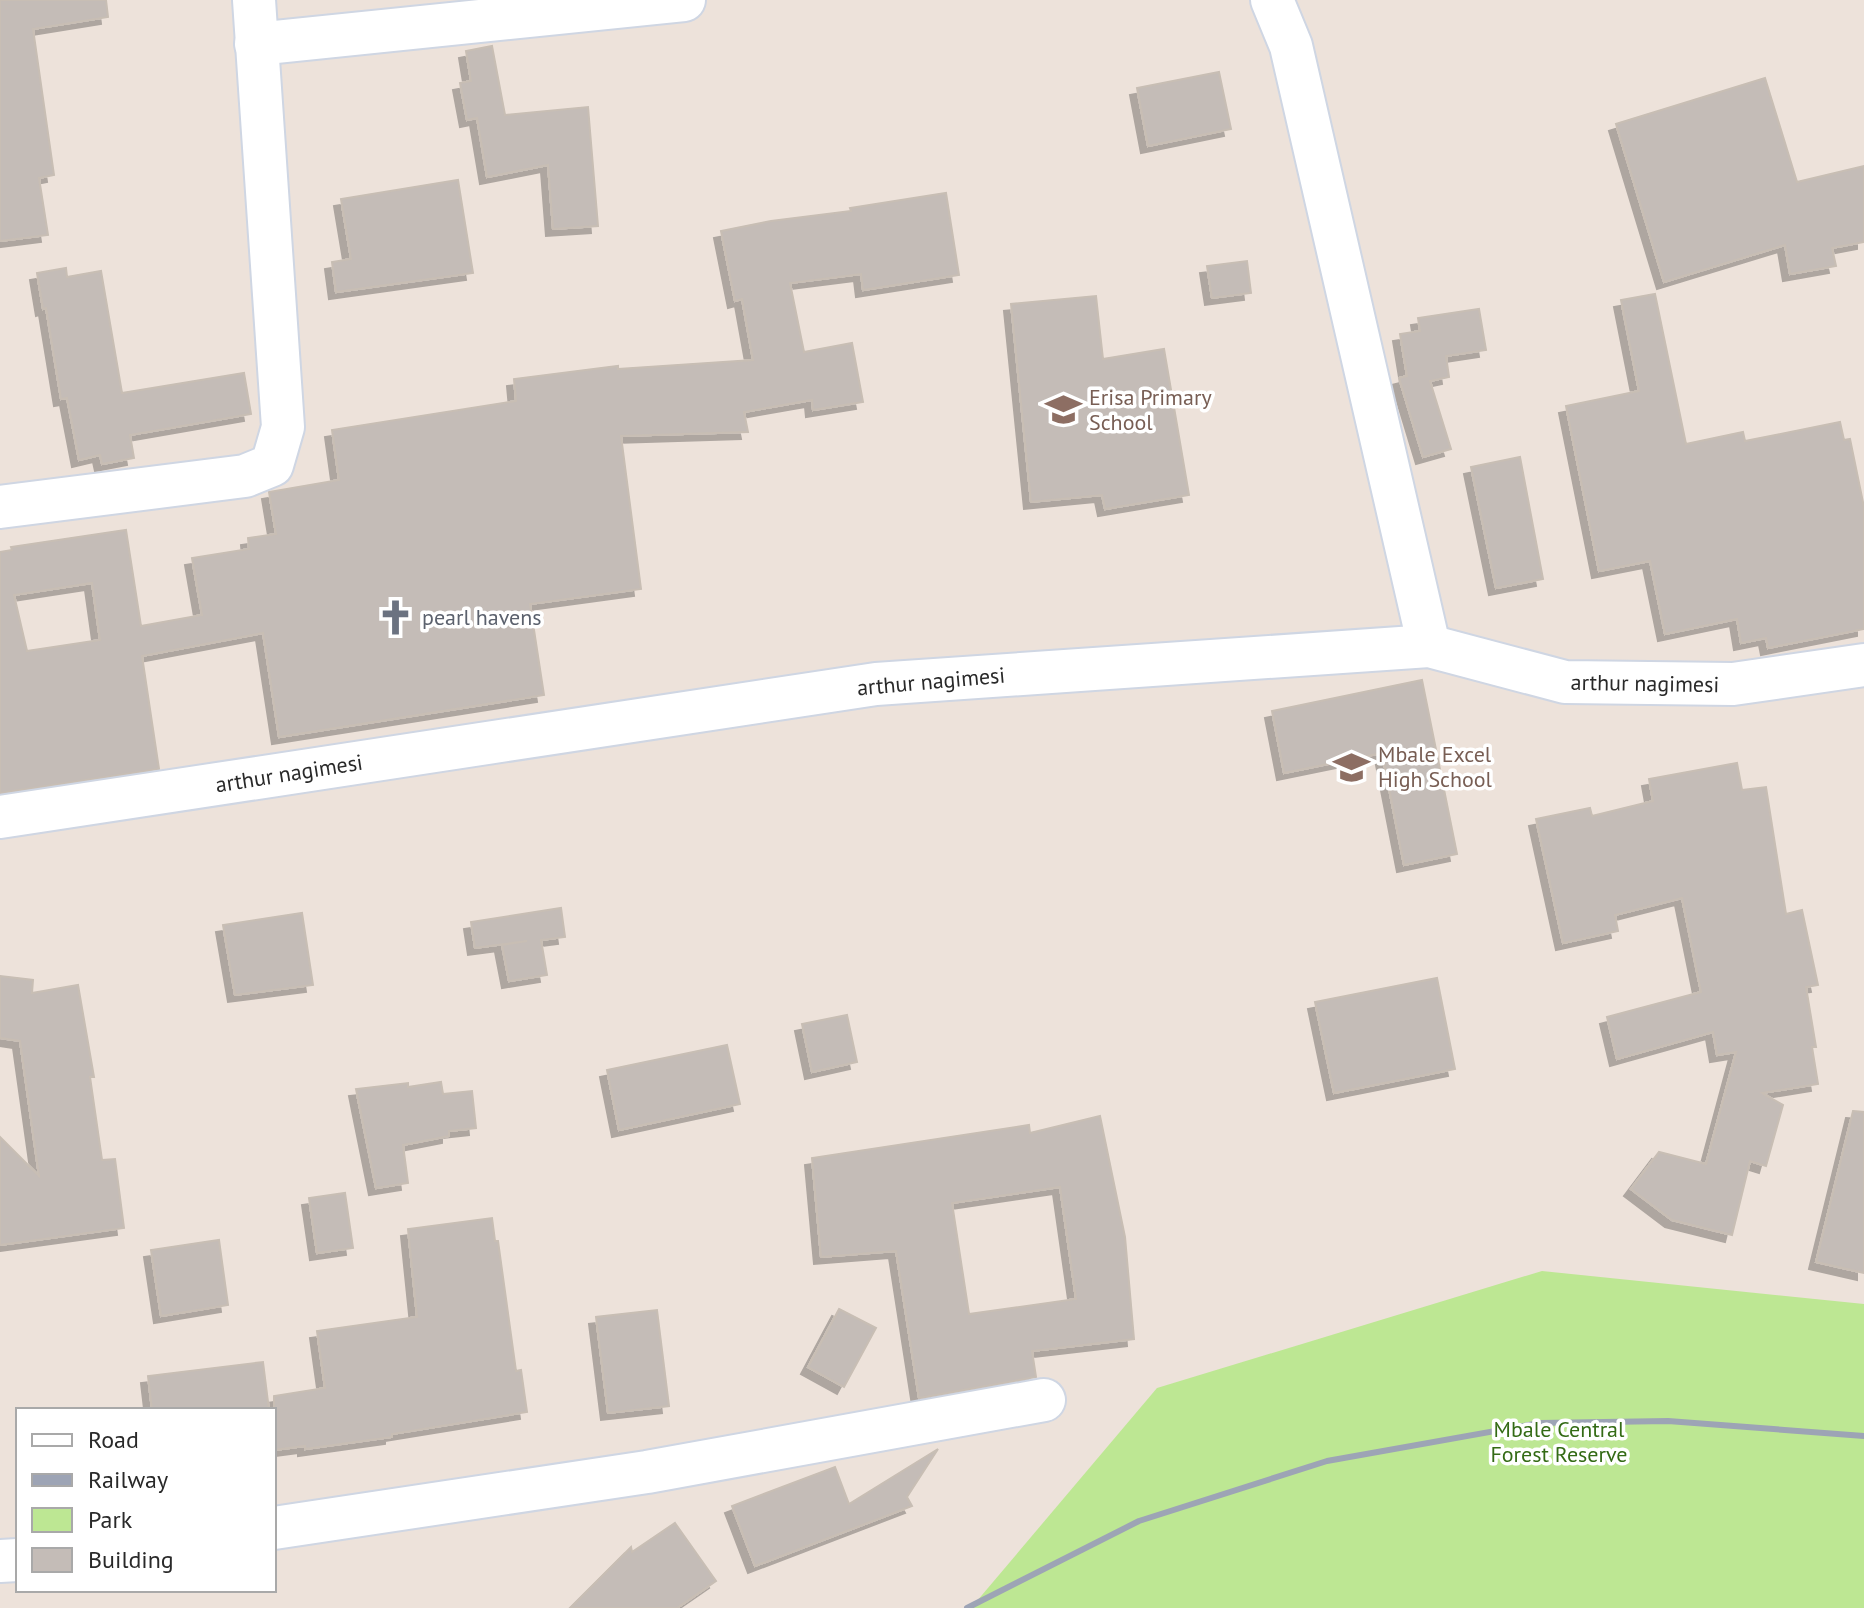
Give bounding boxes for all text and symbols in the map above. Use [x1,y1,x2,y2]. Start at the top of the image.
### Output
place label: Erisa Primary School [1089,383,1212,436]
school or university icon: Erisa Primary School [1044,391,1082,429]
church icon: pearl havens [377,598,415,636]
place label: pearl havens [422,603,542,631]
street label: arthur nagimesi [856,661,1006,701]
street label: arthur nagimesi [1570,668,1720,698]
place label: Mbale Excel High School [1378,740,1493,793]
street label: arthur nagimesi [213,748,365,798]
school or university icon: Mbale Excel High School [1333,748,1371,786]
legend [16,1408,276,1592]
park label: Mbale Central Forest Reserve [1490,1415,1628,1468]
text: Road [88,1424,139,1455]
text: Railway [88,1464,168,1495]
text: Park [88,1504,133,1535]
text: Building [88,1544,174,1575]

